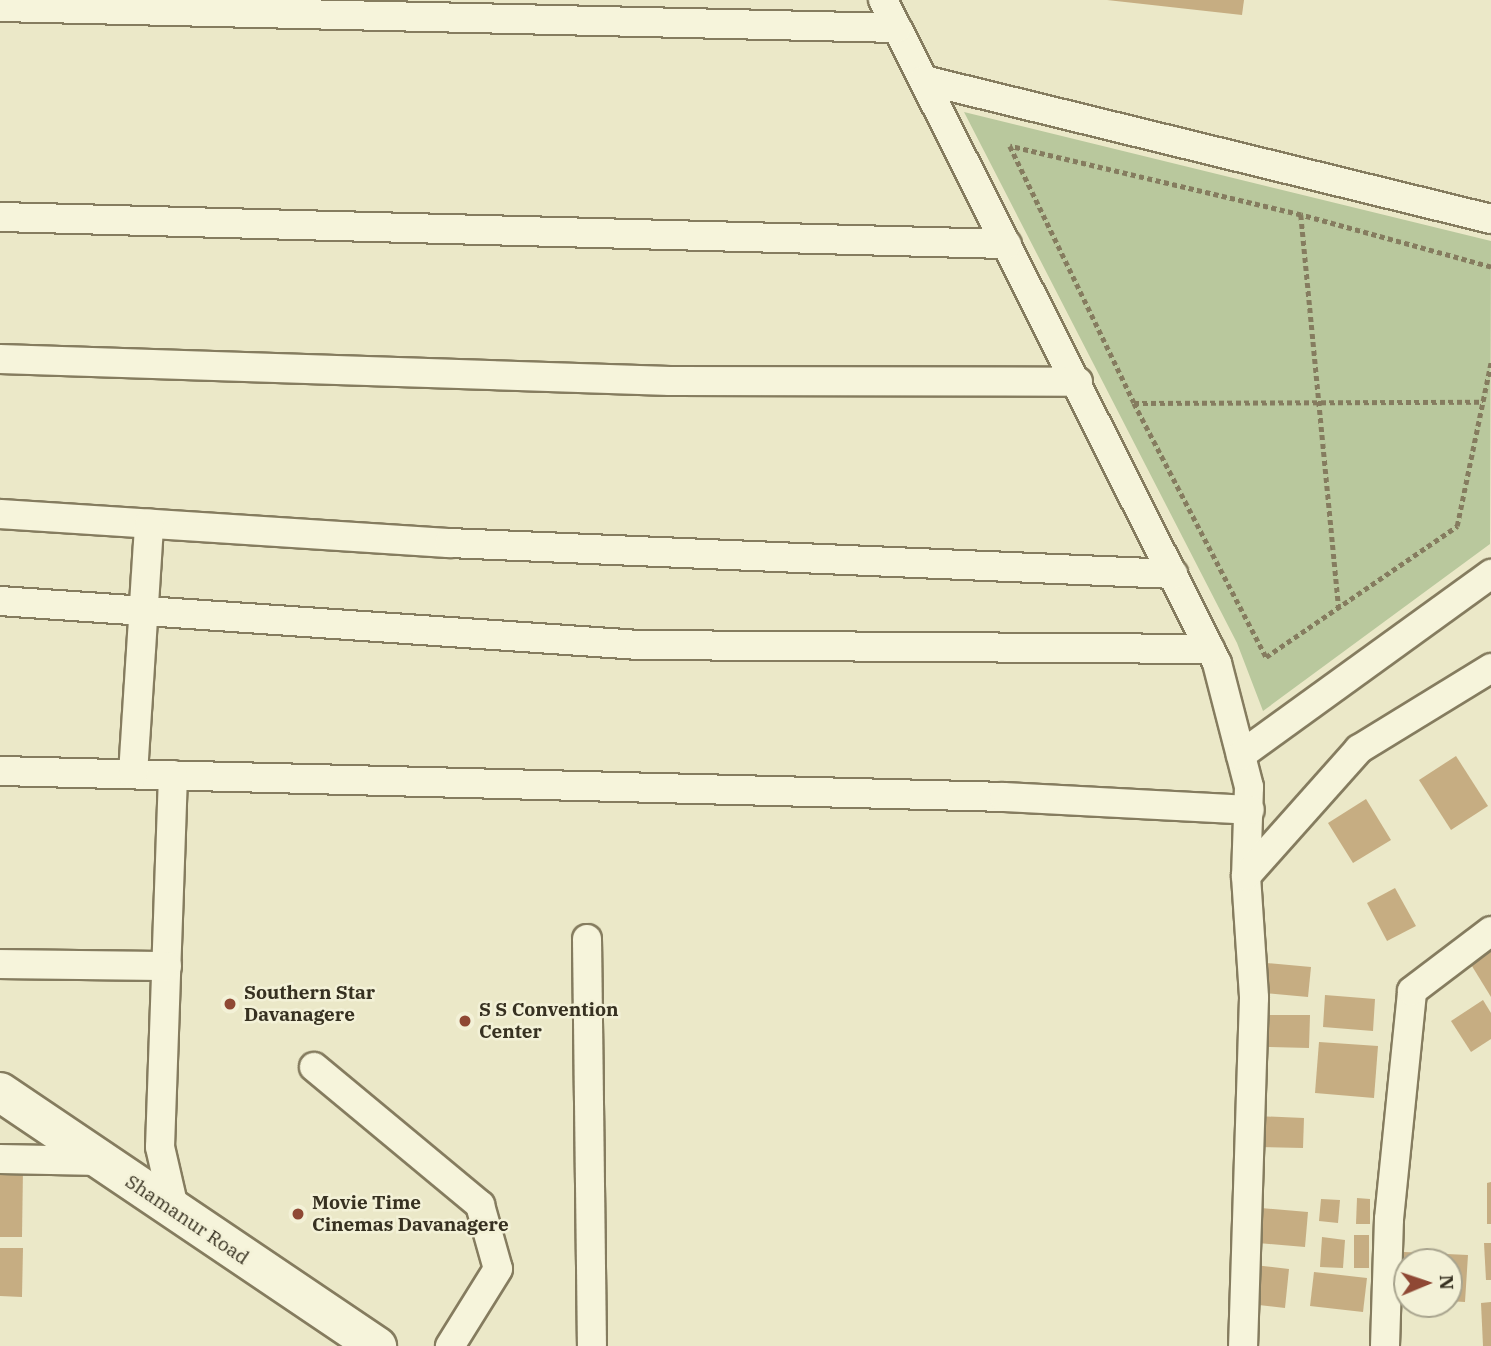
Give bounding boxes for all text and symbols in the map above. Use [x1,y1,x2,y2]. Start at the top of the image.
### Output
place label: Southern Star Davanagere [244,982,375,1026]
marker: Southern Star Davanagere [222,996,238,1012]
place label: S S Convention Center [479,999,619,1043]
marker: S S Convention Center [457,1013,473,1029]
street label: Shamanur Road [121,1170,253,1270]
place label: Movie Time Cinemas Davanagere [312,1192,509,1236]
marker: Movie Time Cinemas Davanagere [290,1206,306,1222]
north arrow [1393,1248,1463,1318]
text: N [1435,1274,1459,1290]

